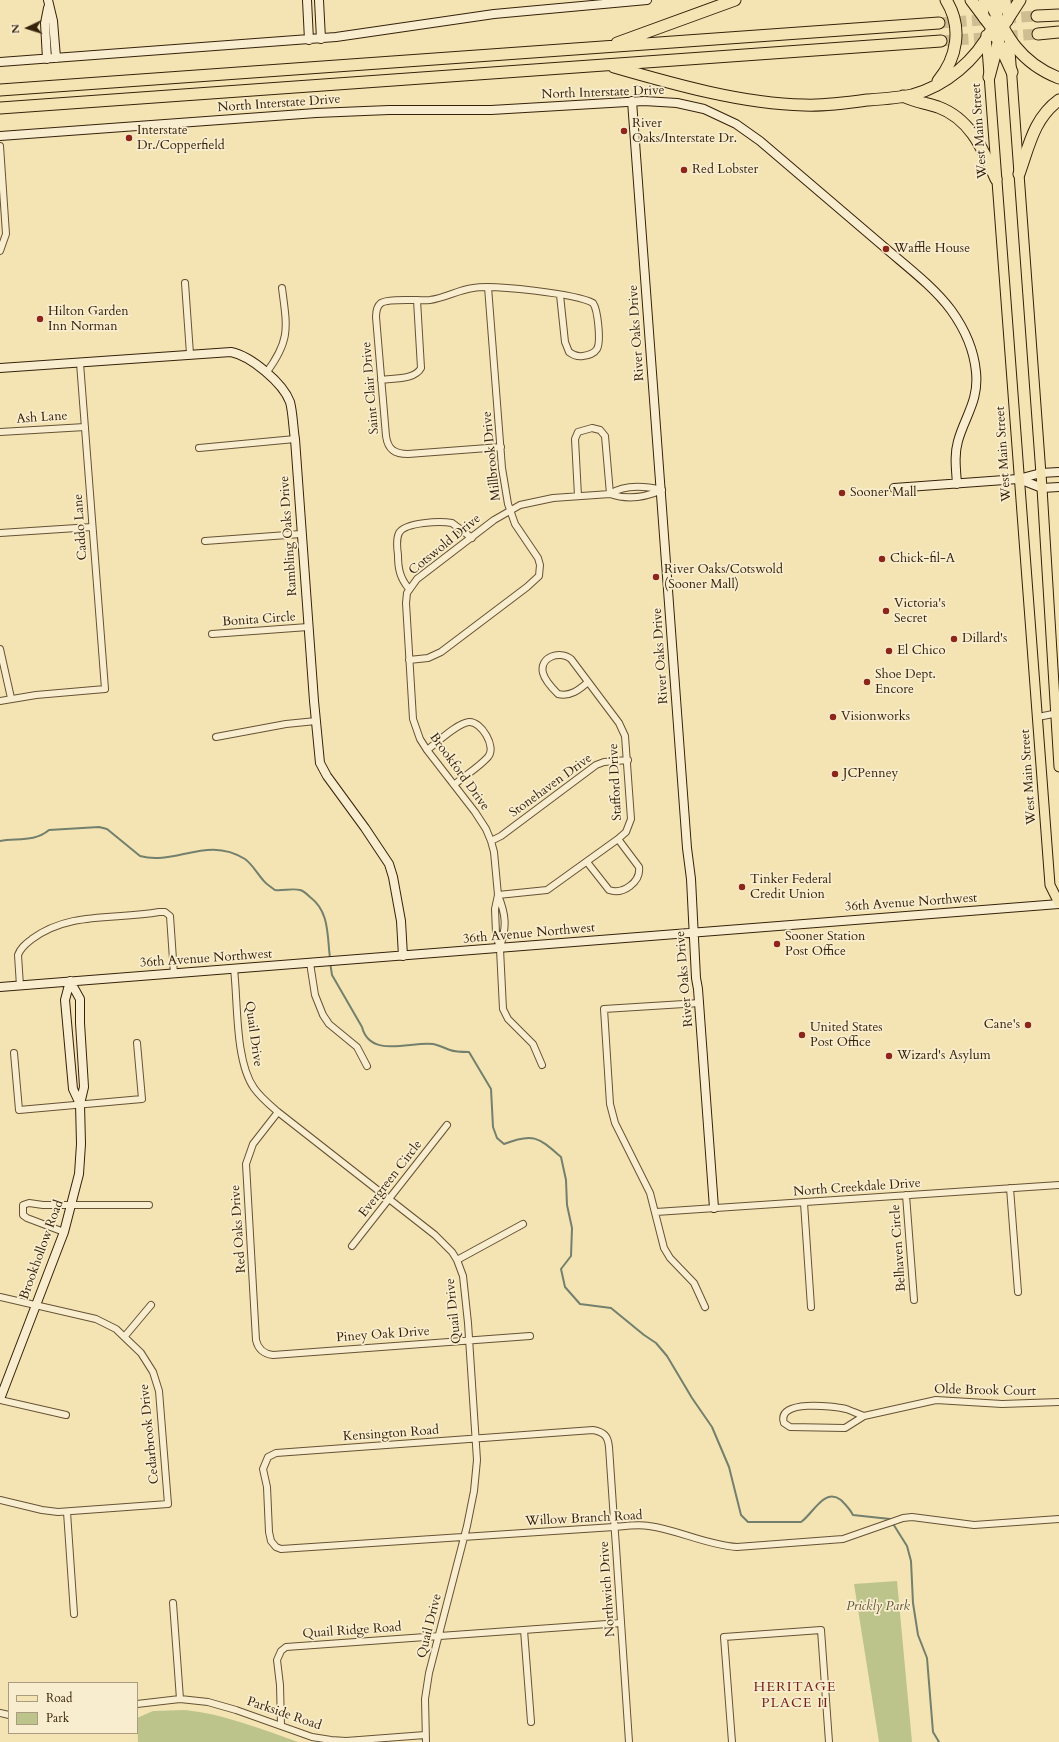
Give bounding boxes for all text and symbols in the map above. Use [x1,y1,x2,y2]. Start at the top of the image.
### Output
north arrow [8,8,48,48]
text: N [8,24,23,34]
street label: North Interstate Drive [541,83,665,103]
street label: West Main Street [969,83,991,179]
street label: North Interstate Drive [217,92,341,116]
place label: River Oaks/Interstate Dr. [632,116,737,147]
place label: Interstate Dr./Copperfield [137,123,225,154]
marker: River Oaks/Interstate Dr. [619,126,629,136]
marker: Interstate Dr./Copperfield [124,133,134,143]
place label: Red Lobster [692,162,758,178]
marker: Red Lobster [679,165,689,175]
place label: Waffle House [894,241,970,257]
marker: Waffle House [881,244,891,254]
street label: River Oaks Drive [626,284,648,382]
place label: Hilton Garden Inn Norman [48,304,129,335]
marker: Hilton Garden Inn Norman [35,314,45,324]
street label: Saint Clair Drive [359,341,383,435]
street label: West Main Street [993,406,1015,502]
street label: Ash Lane [16,408,68,428]
street label: Millbrook Drive [480,410,504,502]
street label: Rambling Oaks Drive [277,475,301,597]
place label: Sooner Mall [850,485,917,501]
marker: Sooner Mall [837,488,847,498]
street label: Caddo Lane [71,493,91,561]
street label: Cotswold Drive [406,511,484,579]
place label: Chick-fil-A [890,551,955,567]
marker: Chick-fil-A [877,554,887,564]
place label: River Oaks/Cotswold (Sooner Mall) [664,562,783,593]
marker: River Oaks/Cotswold (Sooner Mall) [651,572,661,582]
place label: Victoria's Secret [894,596,946,627]
marker: Victoria's Secret [881,606,891,616]
street label: River Oaks Drive [650,607,672,705]
street label: Bonita Circle [222,610,296,630]
place label: Dillard's [962,631,1007,647]
marker: Dillard's [949,634,959,644]
place label: El Chico [897,643,946,659]
marker: El Chico [884,646,894,656]
place label: Shoe Dept. Encore [875,667,936,698]
marker: Shoe Dept. Encore [862,677,872,687]
place label: Visionworks [841,709,910,725]
marker: Visionworks [828,712,838,722]
street label: West Main Street [1018,729,1040,825]
street label: Brookford Drive [426,730,492,814]
street label: Stafford Drive [606,743,626,821]
street label: Stonehaven Drive [507,751,595,821]
place label: JCPenney [843,766,898,782]
marker: JCPenney [830,769,840,779]
place label: Tinker Federal Credit Union [750,872,831,903]
marker: Tinker Federal Credit Union [737,882,747,892]
street label: 36th Avenue Northwest [844,891,978,915]
street label: 36th Avenue Northwest [462,920,596,948]
place label: Sooner Station Post Office [785,929,866,960]
street label: River Oaks Drive [673,930,697,1028]
marker: Sooner Station Post Office [772,939,782,949]
street label: 36th Avenue Northwest [139,947,273,971]
street label: Quail Drive [241,1000,265,1068]
place label: Cane's [984,1017,1020,1033]
place label: United States Post Office [810,1020,883,1051]
marker: Cane's [1023,1020,1033,1030]
marker: United States Post Office [797,1030,807,1040]
place label: Wizard's Asylum [897,1048,991,1064]
marker: Wizard's Asylum [884,1051,894,1061]
street label: Evergreen Circle [356,1137,426,1221]
street label: North Creekdale Drive [793,1176,921,1200]
street label: Red Oaks Drive [228,1184,250,1274]
street label: Brookhollow Road [17,1198,67,1302]
street label: Belhaven Circle [888,1204,910,1292]
street label: Quail Drive [443,1277,465,1345]
street label: Piney Oak Drive [336,1324,430,1346]
street label: Olde Brook Court [934,1382,1036,1400]
street label: Cedarbrook Drive [137,1383,163,1485]
street label: Kensington Road [342,1423,440,1445]
street label: Willow Branch Road [525,1508,643,1530]
street label: Northwich Drive [597,1540,619,1638]
street label: Quail Drive [414,1592,446,1660]
park label: Prickly Park [846,1599,910,1615]
street label: Quail Ridge Road [302,1620,402,1642]
district label: HERITAGE PLACE II [754,1680,836,1712]
legend [8,1682,138,1734]
text: Road [46,1690,72,1706]
street label: Parkside Road [245,1694,323,1734]
text: Park [46,1710,69,1726]

